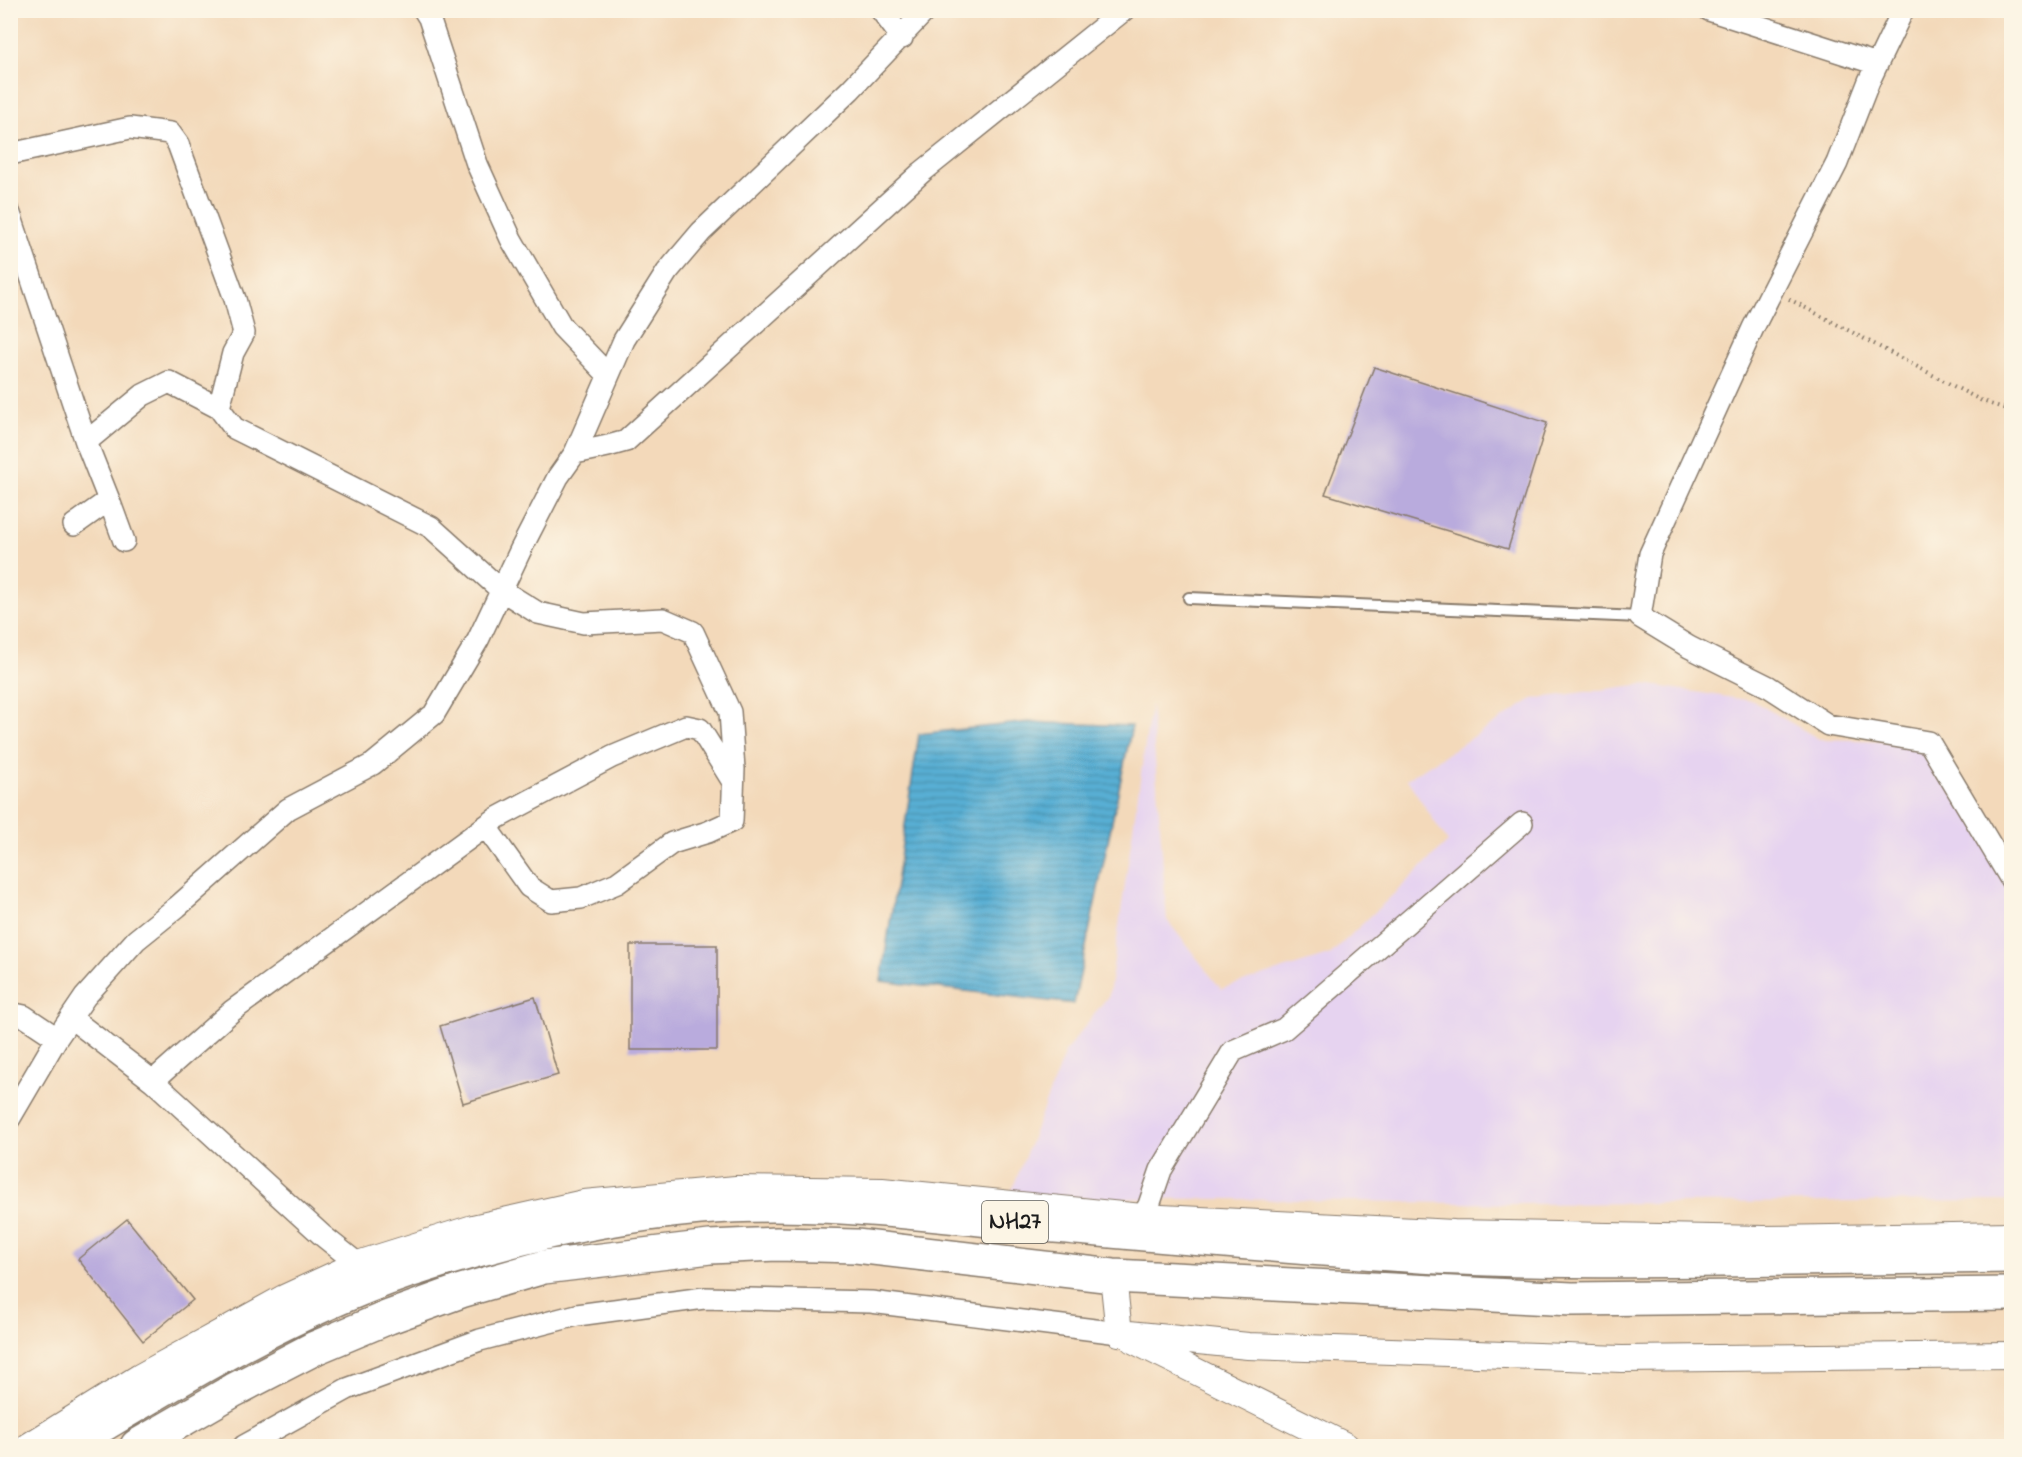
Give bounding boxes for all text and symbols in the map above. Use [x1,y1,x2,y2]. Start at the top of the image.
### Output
road number: NH27 [982,1201,1048,1243]

